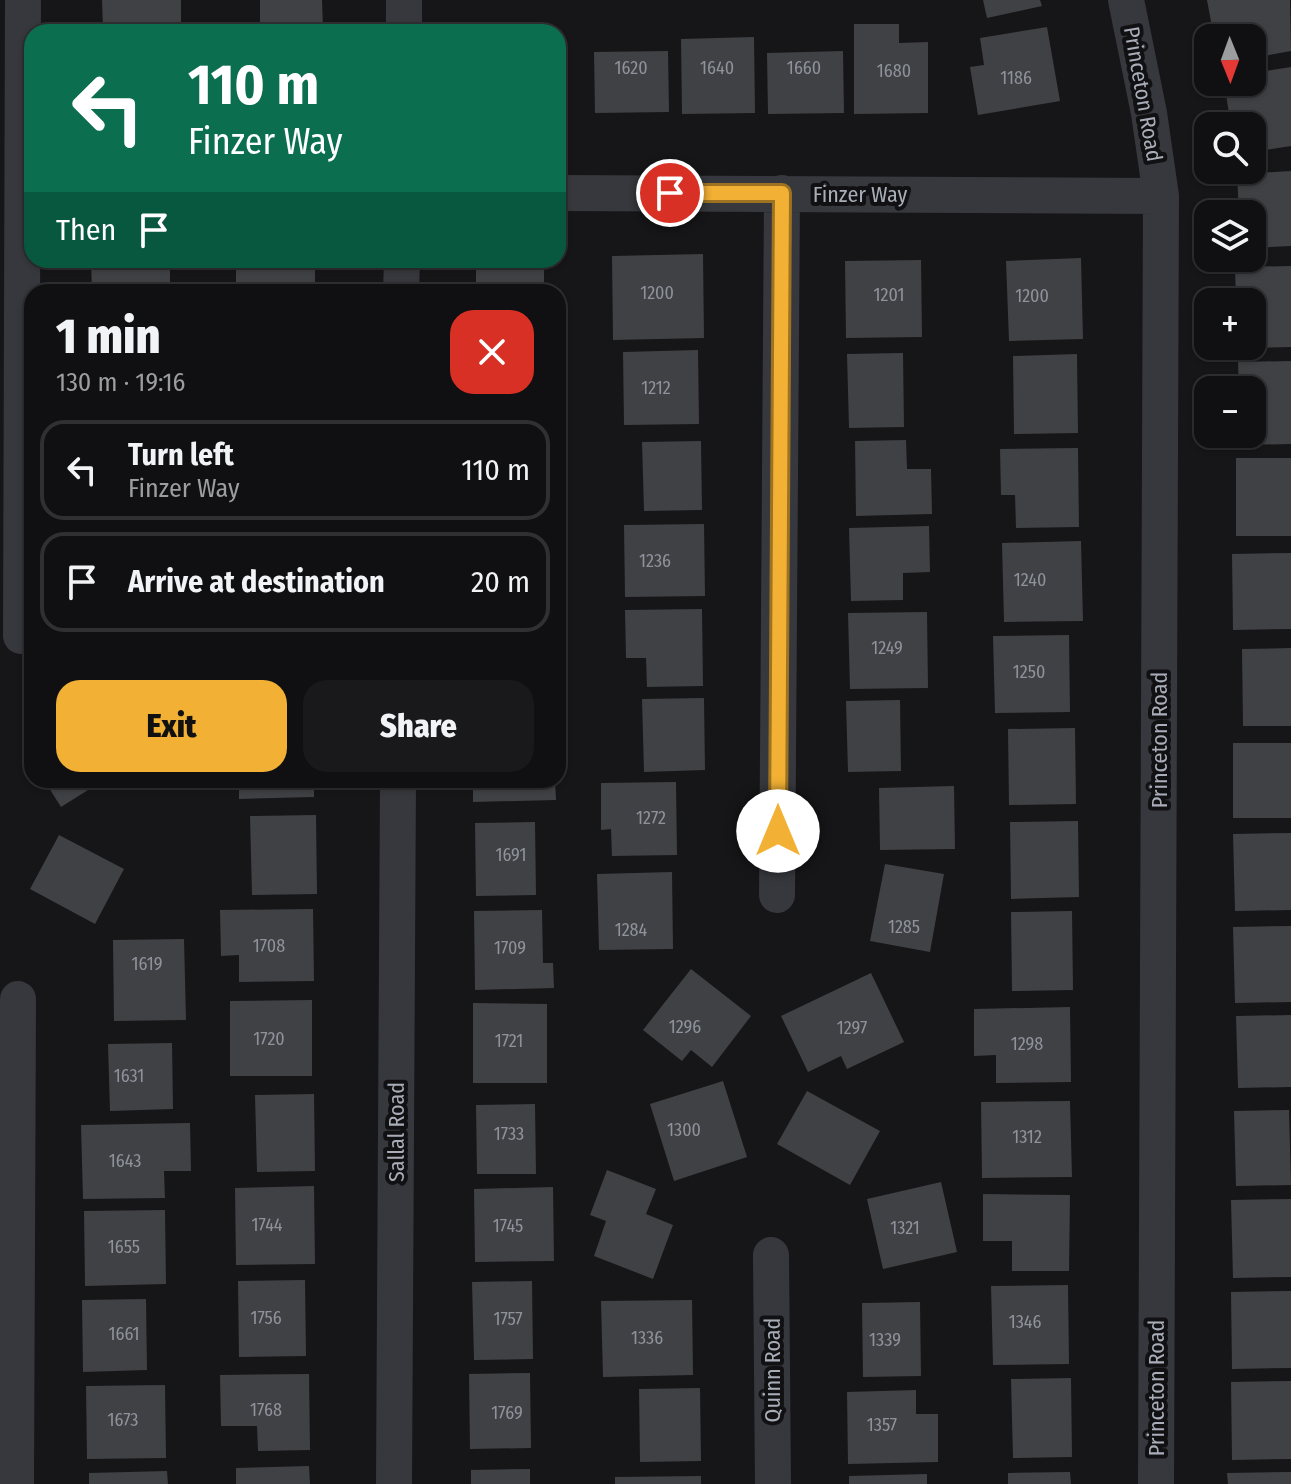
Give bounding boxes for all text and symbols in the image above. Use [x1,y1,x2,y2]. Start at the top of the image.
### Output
street label: Princeton Road [1118,24,1168,164]
north arrow [1194,24,1266,96]
map controls [1194,24,1266,448]
text: 110 m [188,52,319,119]
icon: left [56,56,160,160]
house number: 1620 [614,57,648,79]
house number: 1640 [700,57,734,79]
house number: 1660 [787,57,821,79]
house number: 1680 [877,60,911,82]
house number: 1186 [1000,67,1032,89]
button: search [1194,112,1266,184]
text: Finzer Way [188,120,342,164]
pin [636,159,704,227]
icon: arrive [648,171,692,215]
street label: Finzer Way [813,181,907,208]
button: layers [1194,200,1266,272]
icon: arrive [132,208,176,252]
text: Then [56,212,116,248]
house number: 1200 [640,282,674,304]
house number: 1201 [874,284,904,306]
house number: 1200 [1015,285,1049,307]
button: + [1194,288,1266,360]
text: 1 min [56,308,160,366]
button: close [450,310,534,394]
text: 130 m · 19:16 [56,367,186,398]
button: − [1194,376,1266,448]
house number: 1212 [641,377,671,399]
text: Turn left [128,437,234,473]
icon: left [60,448,104,492]
text: 110 m [461,452,530,488]
text: Finzer Way [128,473,240,504]
house number: 1236 [639,550,671,572]
icon: arrive [60,560,104,604]
text: Arrive at destination [128,564,385,600]
text: 20 m [471,564,530,600]
house number: 1240 [1014,569,1046,591]
house number: 1249 [871,637,903,659]
house number: 1250 [1013,661,1045,683]
street label: Princeton Road [1146,672,1173,808]
button: Exit [56,680,287,772]
button: Share [303,680,534,772]
position arrow [736,789,820,873]
house number: 1272 [636,807,666,829]
house number: 1691 [495,844,527,866]
house number: 1285 [888,916,920,938]
house number: 1284 [615,919,648,941]
house number: 1708 [253,935,285,957]
house number: 1709 [494,937,526,959]
house number: 1619 [132,953,162,975]
house number: 1296 [669,1016,701,1038]
house number: 1297 [837,1017,867,1039]
house number: 1720 [253,1028,285,1050]
house number: 1721 [495,1030,523,1052]
house number: 1298 [1011,1033,1043,1055]
house number: 1631 [114,1065,144,1087]
street label: Sallal Road [383,1082,410,1182]
house number: 1300 [667,1119,701,1141]
house number: 1733 [494,1123,524,1145]
house number: 1312 [1012,1126,1042,1148]
house number: 1643 [109,1150,141,1172]
house number: 1744 [251,1214,283,1236]
house number: 1745 [493,1215,523,1237]
house number: 1321 [890,1217,920,1239]
house number: 1655 [108,1236,140,1258]
house number: 1756 [250,1307,282,1329]
house number: 1757 [493,1308,523,1330]
house number: 1346 [1009,1311,1041,1333]
street label: Quinn Road [759,1318,786,1422]
street label: Princeton Road [1143,1320,1170,1456]
house number: 1661 [108,1323,140,1345]
house number: 1336 [631,1327,663,1349]
house number: 1339 [869,1329,901,1351]
house number: 1768 [250,1399,282,1421]
house number: 1769 [491,1402,523,1424]
house number: 1673 [108,1409,138,1431]
house number: 1357 [867,1414,897,1436]

